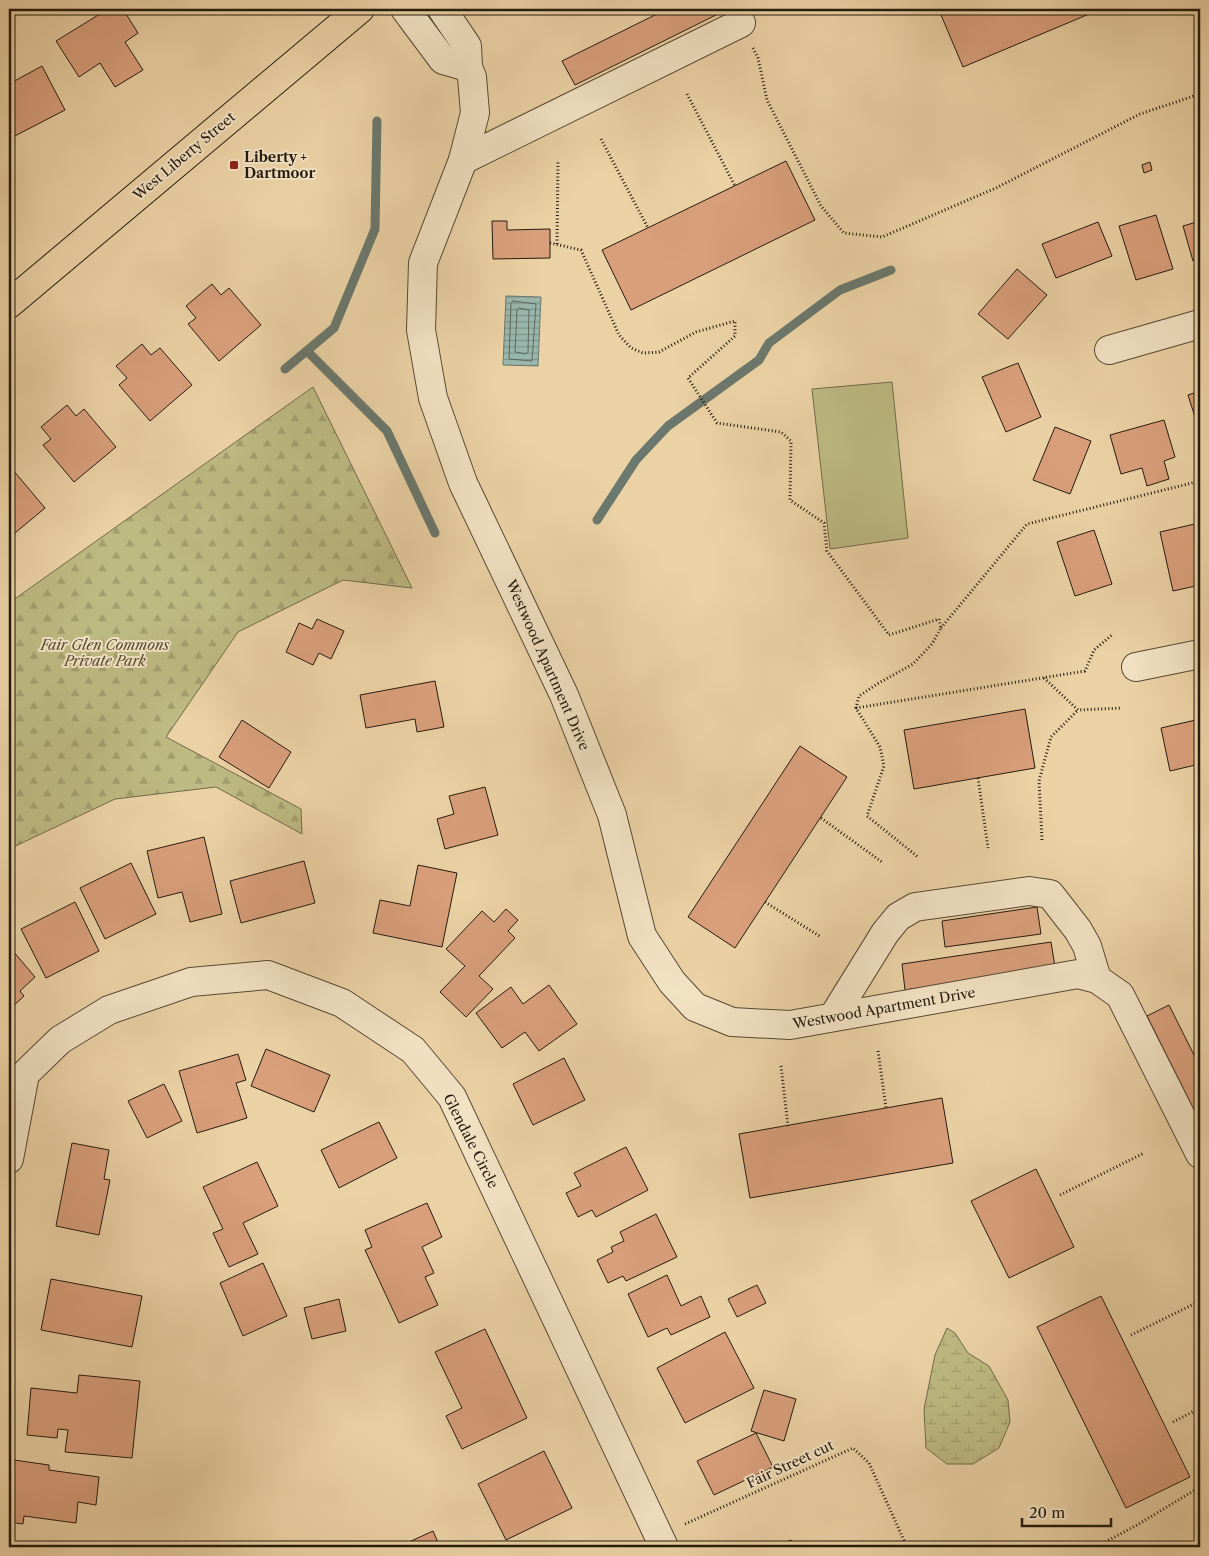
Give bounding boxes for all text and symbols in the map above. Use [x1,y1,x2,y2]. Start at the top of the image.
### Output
street label: West Liberty Street [128,108,239,205]
place label: Liberty + Dartmoor [244,148,315,182]
marker: Liberty + Dartmoor [228,159,240,171]
street label: Westwood Apartment Drive [502,576,594,753]
park label: Fair Glen Commons Private Park [40,636,170,670]
street label: Westwood Apartment Drive [790,983,977,1033]
street label: Glendale Circle [439,1091,503,1191]
street label: Fair Street cut [744,1436,836,1492]
scale bar [1022,1496,1110,1528]
text: 20 m [1029,1503,1065,1522]

